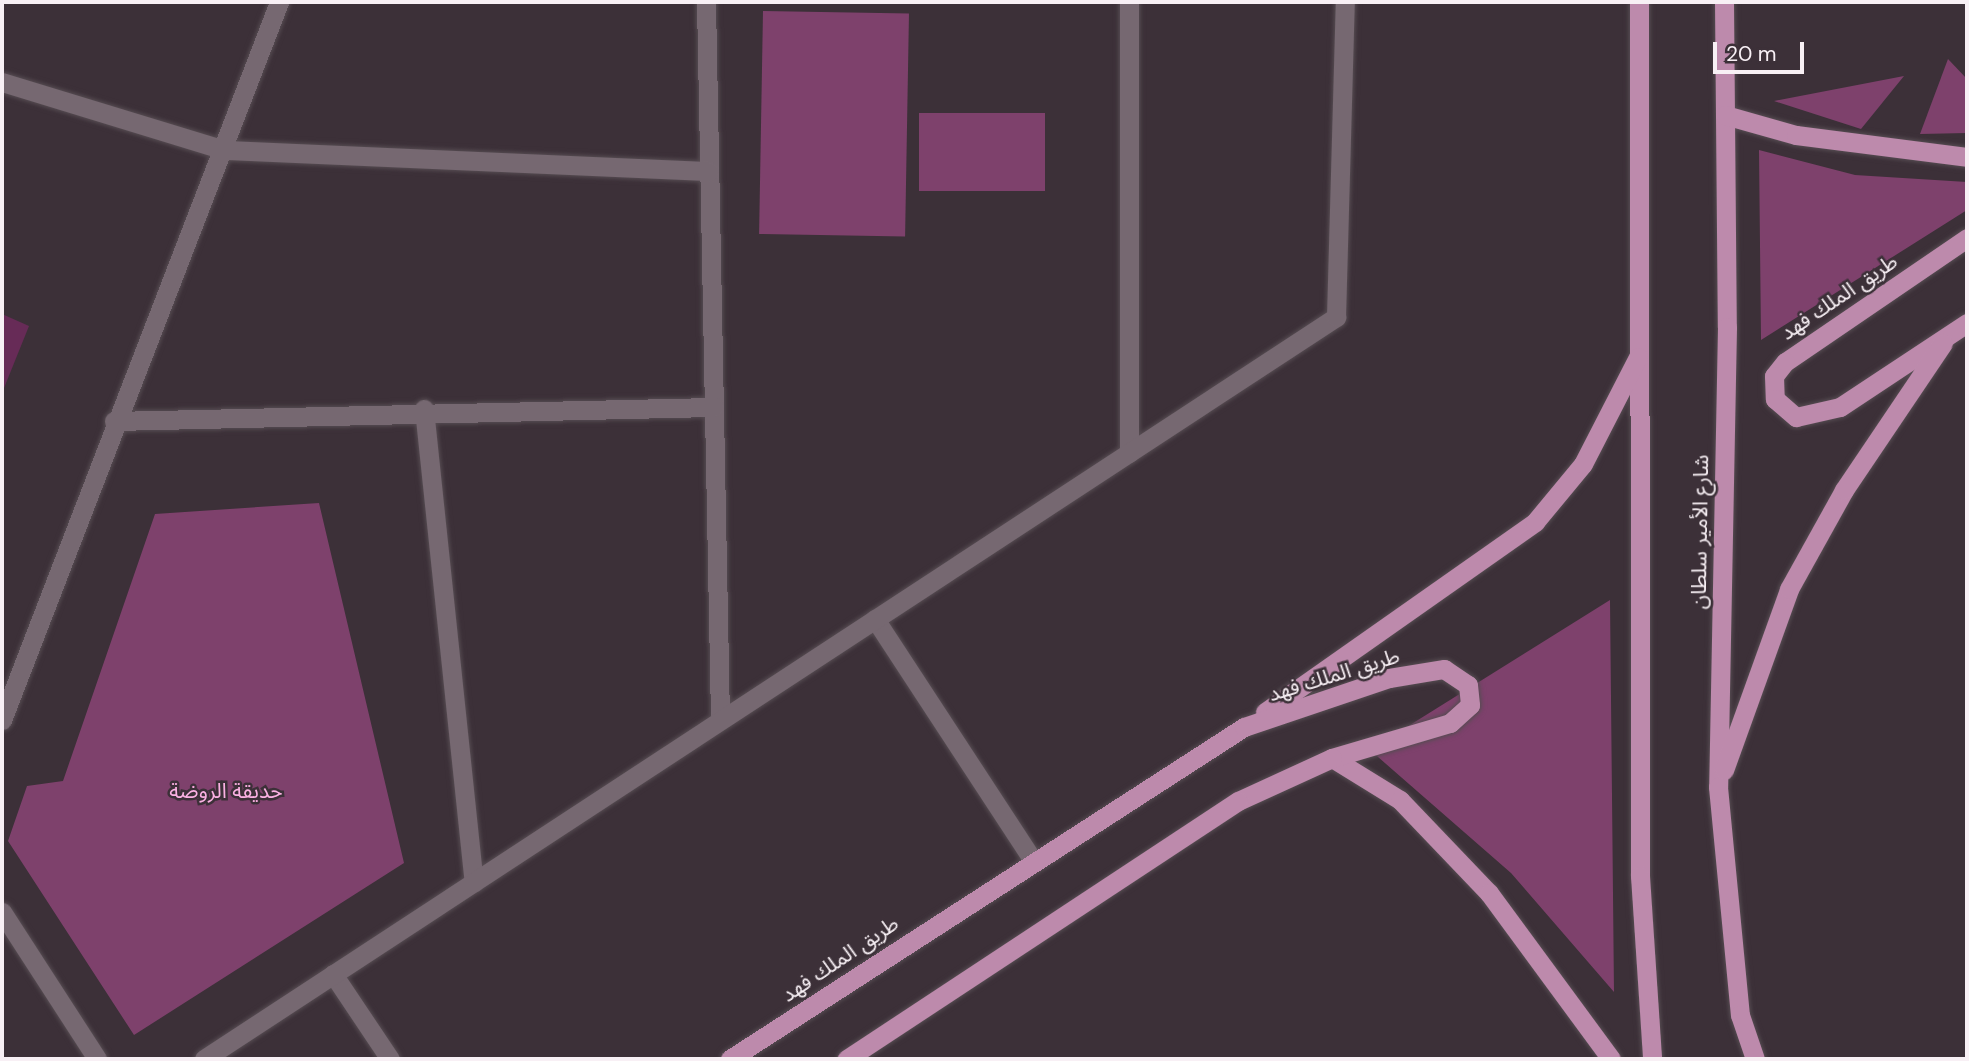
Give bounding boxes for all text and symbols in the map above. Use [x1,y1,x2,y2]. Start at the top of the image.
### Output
scale bar [1717,28,1808,72]
text: 20 m [1726,40,1777,68]
street label: طريق الملك فهد [1776,249,1902,345]
street label: شارع الأمير سلطان [1686,454,1714,610]
street label: طريق الملك فهد [1265,643,1403,707]
park label: حديقة الروضة [169,778,283,804]
street label: طريق الملك فهد [777,911,903,1007]

